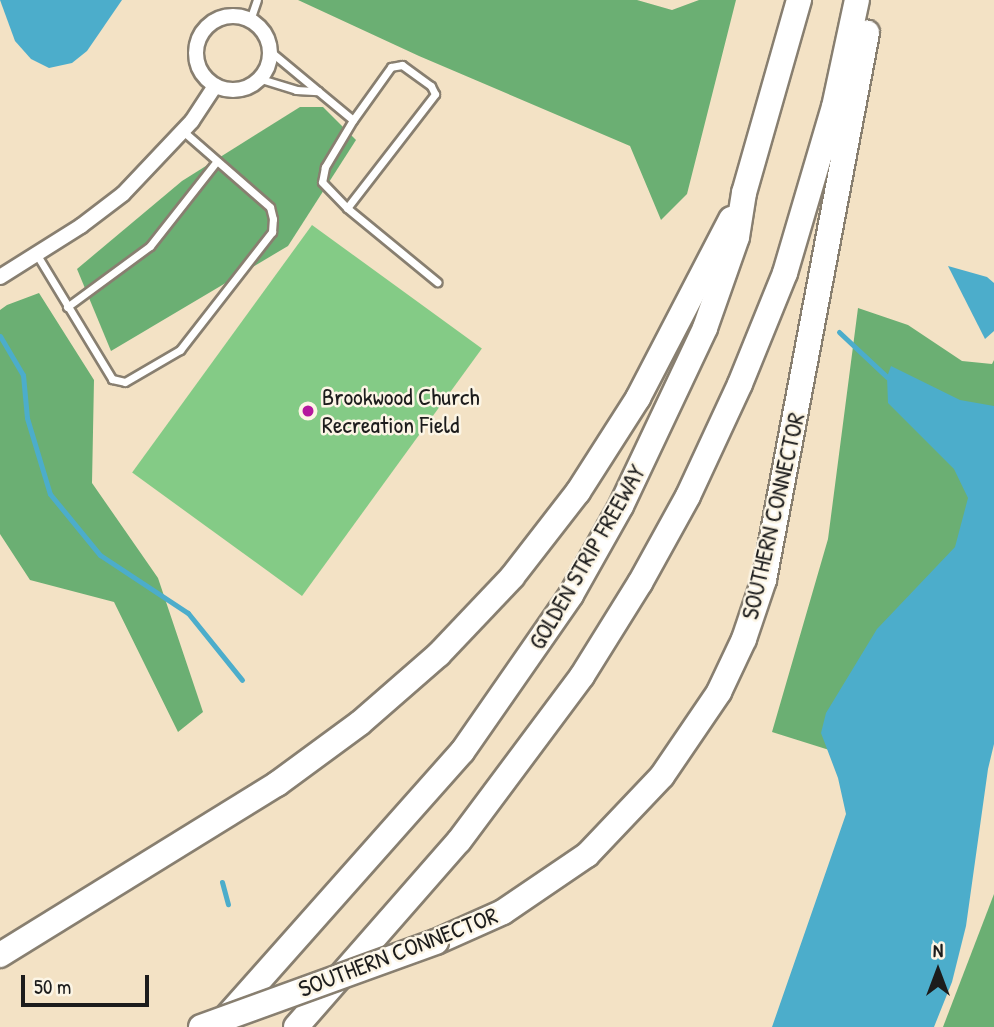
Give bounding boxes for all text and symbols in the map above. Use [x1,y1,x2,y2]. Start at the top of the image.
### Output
place label: Brookwood Church Recreation Field [322,383,480,439]
marker: Brookwood Church Recreation Field [300,403,316,419]
street label: SOUTHERN CONNECTOR [735,410,811,622]
street label: GOLDEN STRIP FREEWAY [522,460,652,654]
street label: SOUTHERN CONNECTOR [294,901,502,1003]
north arrow [903,936,973,1006]
text: N [933,937,943,963]
scale bar [24,960,152,1004]
text: 50 m [34,972,71,1001]

